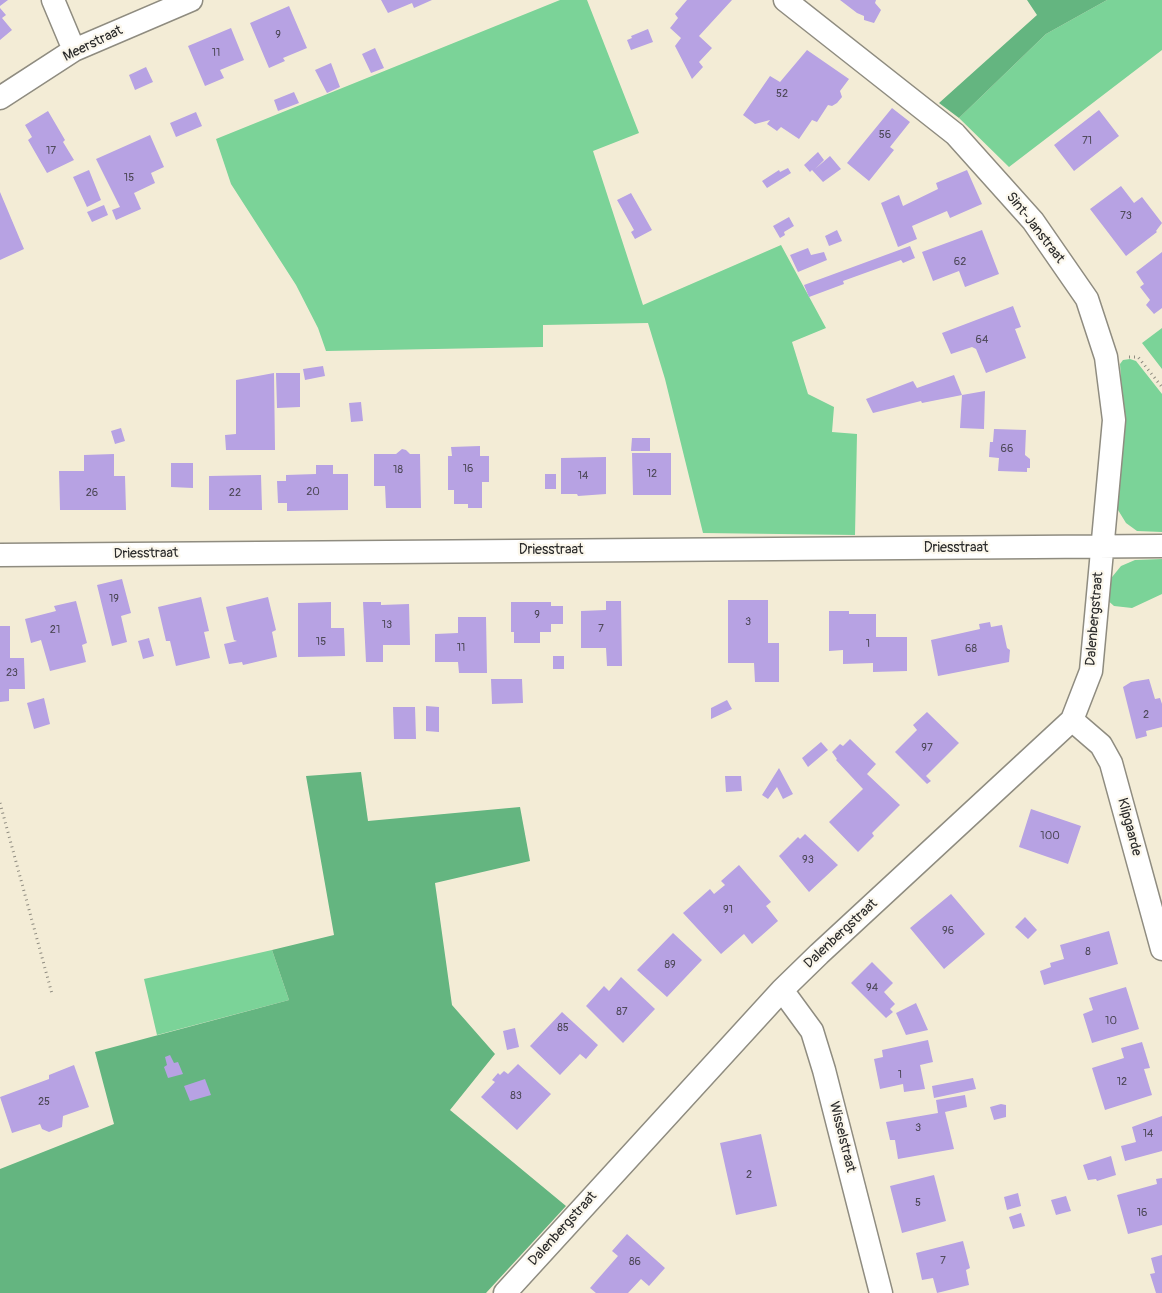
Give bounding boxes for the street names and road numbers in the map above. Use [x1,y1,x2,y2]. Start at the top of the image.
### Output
street label: Meerstraat [61,22,125,66]
street label: Sint-Janstraat [1002,189,1068,267]
street label: Driesstraat [924,540,988,556]
street label: Driesstraat [519,542,583,558]
street label: Driesstraat [114,545,178,563]
street label: Dalenbergstraat [1083,571,1107,667]
street label: Klipgaarde [1113,796,1145,858]
street label: Dalenbergstraat [801,896,881,972]
street label: Wisselstraat [825,1100,859,1174]
street label: Dalenbergstraat [525,1188,601,1270]

